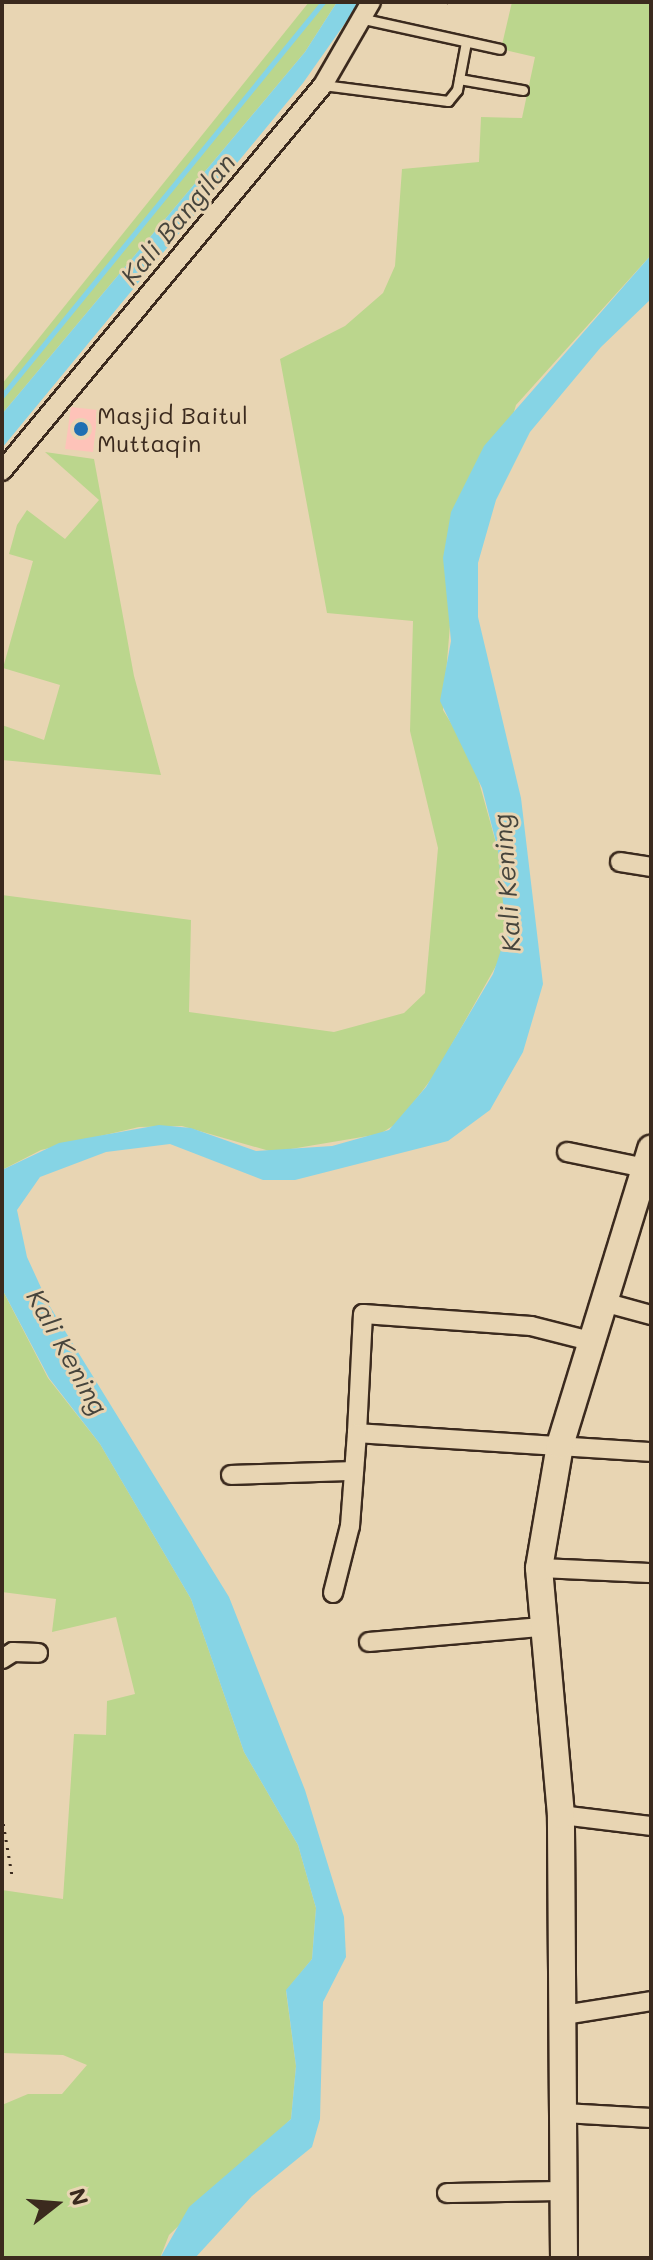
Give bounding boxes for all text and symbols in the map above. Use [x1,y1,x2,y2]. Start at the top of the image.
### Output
water label: Kali Bangilan [114,147,242,291]
place label: Masjid Baitul Muttaqin [97,401,248,457]
marker: Masjid Baitul Muttaqin [72,420,90,438]
water label: Kali Kening [487,813,527,953]
water label: Kali Kening [20,1284,114,1420]
north arrow [16,2164,96,2244]
text: N [63,2185,96,2209]

